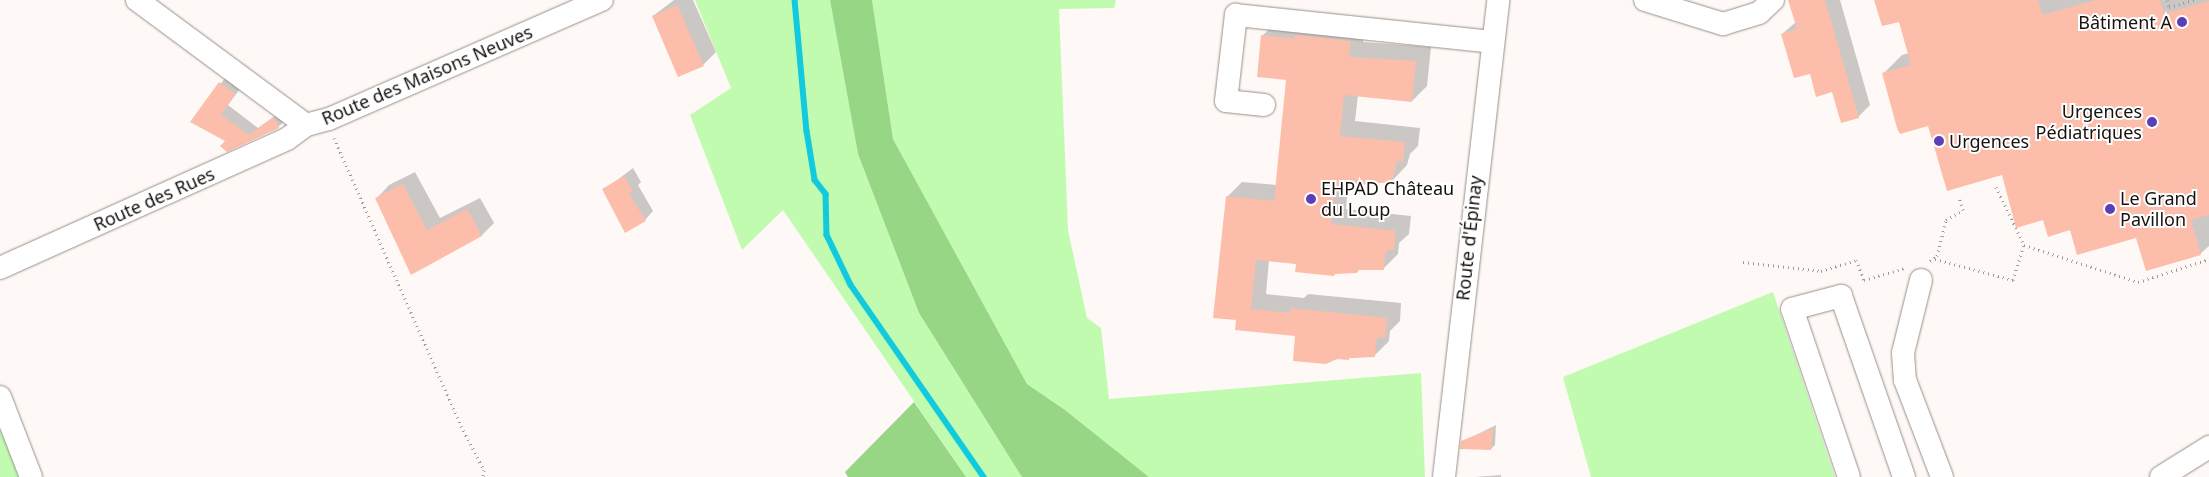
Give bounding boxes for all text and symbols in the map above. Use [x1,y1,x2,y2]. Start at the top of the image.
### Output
place label: Bâtiment A [2078,11,2172,33]
marker: Bâtiment A [2176,16,2188,28]
street label: Route des Maisons Neuves [318,21,536,129]
place label: Urgences Pédiatriques [2036,101,2142,144]
marker: Urgences Pédiatriques [2146,116,2158,128]
place label: Urgences [1949,130,2029,152]
marker: Urgences [1933,135,1945,147]
street label: Route des Rues [90,163,218,235]
street label: Route d'Épinay [1452,174,1486,302]
place label: EHPAD Château du Loup [1321,178,1454,220]
place label: Le Grand Pavillon [2120,188,2197,230]
marker: EHPAD Château du Loup [1305,193,1317,205]
marker: Le Grand Pavillon [2104,203,2116,215]

